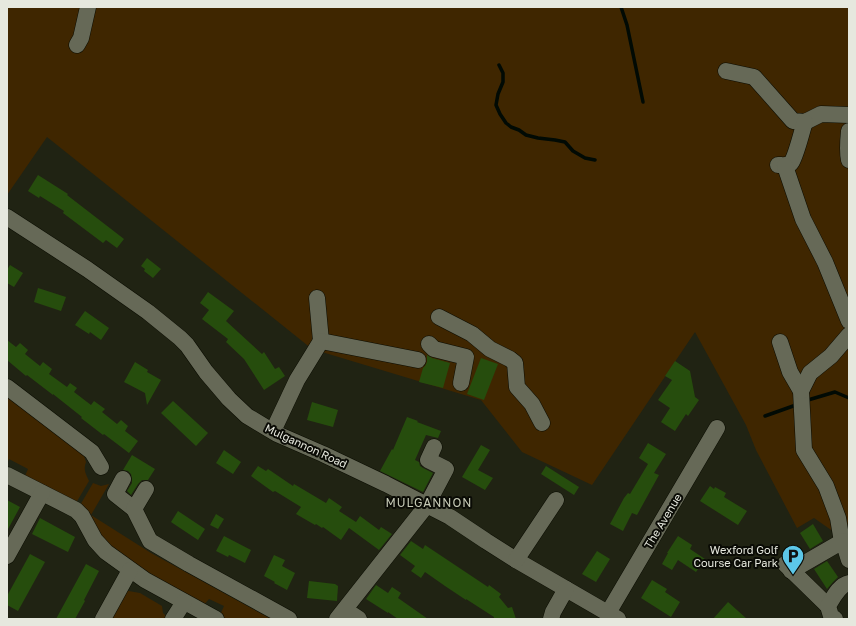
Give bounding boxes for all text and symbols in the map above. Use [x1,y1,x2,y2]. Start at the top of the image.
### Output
street label: Mulgannon Road [263,421,349,470]
street label: The Avenue [641,491,684,550]
district label: MULGANNON [386,495,472,510]
place label: Wexford Golf Course Car Park [693,543,778,569]
parking icon: Wexford Golf Course Car Park [780,543,806,576]

